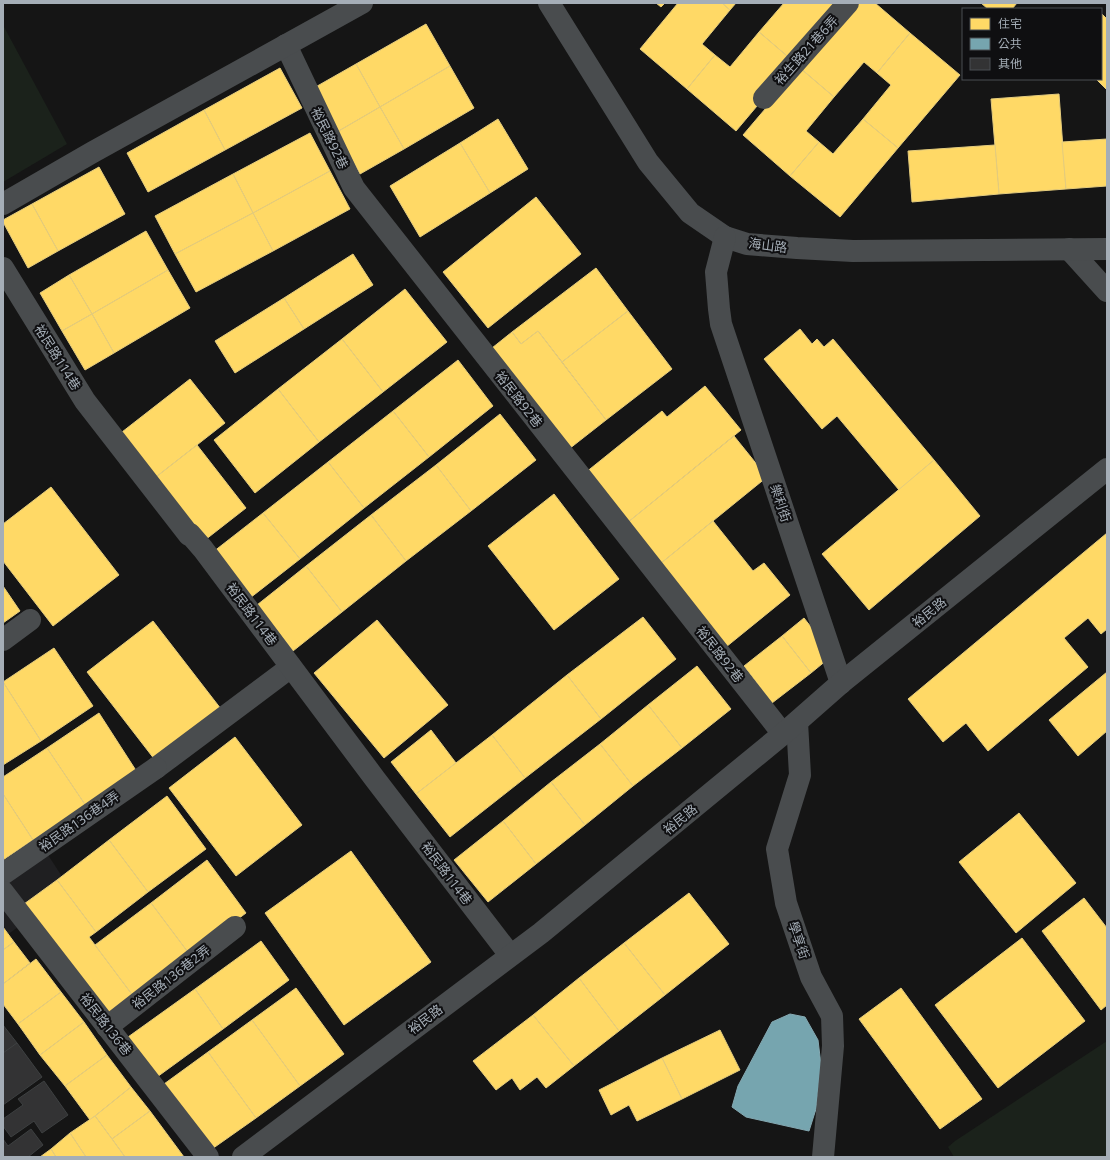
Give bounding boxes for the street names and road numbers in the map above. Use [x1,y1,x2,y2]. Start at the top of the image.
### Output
street label: 裕生路21巷6弄 [770,12,842,88]
street label: 裕民路92巷 [307,104,353,172]
street label: 海山路 [748,234,788,256]
street label: 裕民路114巷 [31,321,85,393]
street label: 裕民路92巷 [491,367,547,431]
street label: 樂利街 [766,482,796,524]
street label: 裕民路114巷 [222,579,282,649]
street label: 裕民路 [908,593,950,631]
street label: 裕民路92巷 [692,622,748,686]
street label: 裕民路136巷4弄 [35,786,123,856]
street label: 裕民路 [659,800,701,838]
street label: 裕民路114巷 [417,838,477,908]
street label: 學享街 [784,919,814,961]
street label: 裕民路136巷2弄 [128,941,214,1013]
street label: 裕民路136巷 [76,989,136,1059]
street label: 裕民路 [404,1000,446,1038]

